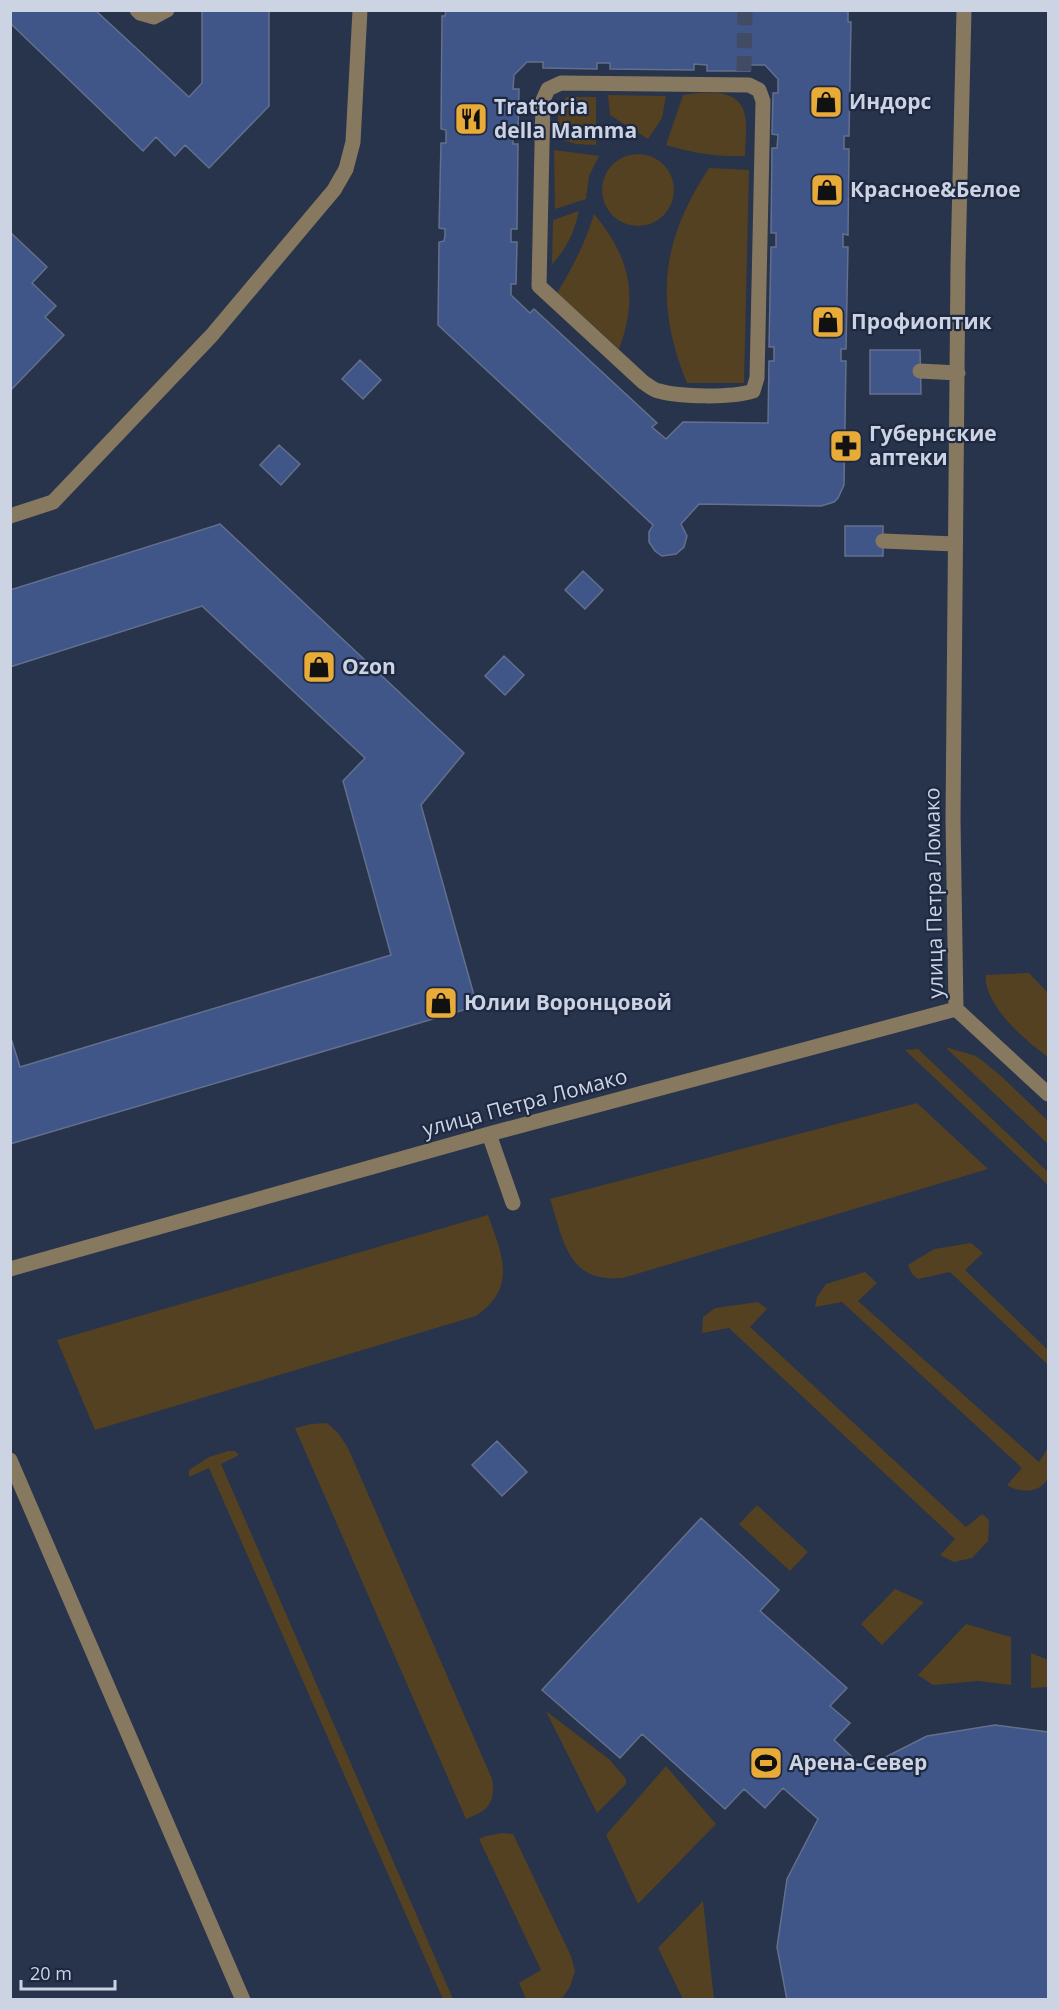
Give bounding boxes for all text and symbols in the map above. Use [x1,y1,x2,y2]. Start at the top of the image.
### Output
shop icon: Индорс [808,84,844,120]
place label: Индорс [849,87,931,115]
place label: Trattoria della Mamma [494,92,637,144]
restaurant icon: Trattoria della Mamma [453,101,489,137]
shop icon: Красное&Белое [809,172,845,208]
place label: Красное&Белое [850,175,1021,203]
shop icon: Профиоптик [810,304,846,340]
place label: Профиоптик [851,307,992,335]
place label: Губернские аптеки [869,419,997,471]
pharmacy icon: Губернские аптеки [828,428,864,464]
shop icon: Ozon [301,649,337,685]
place label: Ozon [342,652,396,680]
street label: улица Петра Ломако [917,787,949,999]
shop icon: Юлии Воронцовой [423,985,459,1021]
place label: Юлии Воронцовой [464,988,672,1016]
street label: улица Петра Ломако [419,1061,630,1143]
sports icon: Арена-Север [748,1745,784,1781]
place label: Арена-Север [789,1748,927,1776]
scale bar [21,1953,116,1991]
text: 20 m [30,1961,72,1985]

